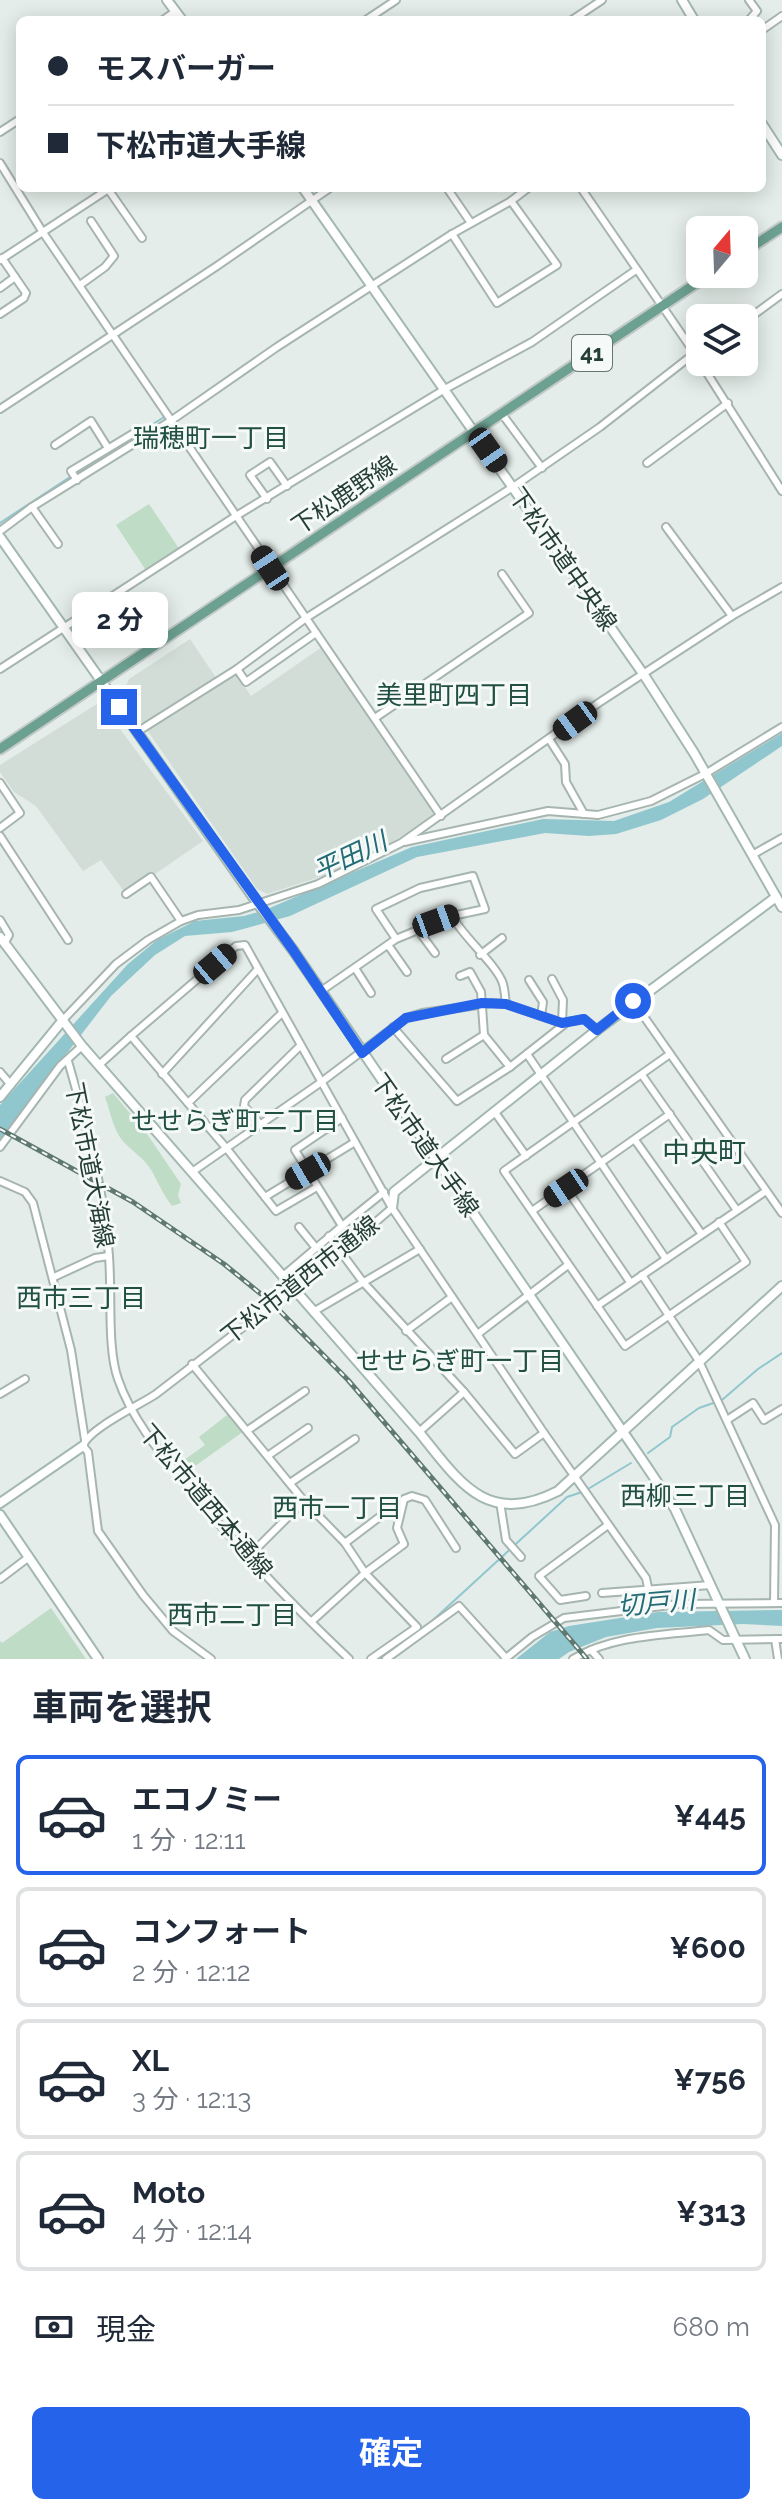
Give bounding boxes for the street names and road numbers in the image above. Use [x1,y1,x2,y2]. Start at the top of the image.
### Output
road number: 41 [572,335,612,371]
street label: 下松鹿野線 [286,449,402,541]
street label: 下松市道中央線 [503,482,623,636]
street label: 下松市道大手線 [365,1068,485,1222]
street label: 下松市道大海線 [60,1080,120,1250]
street label: 下松市道西市通線 [215,1209,385,1351]
street label: 下松市道西本通線 [133,1418,279,1584]

